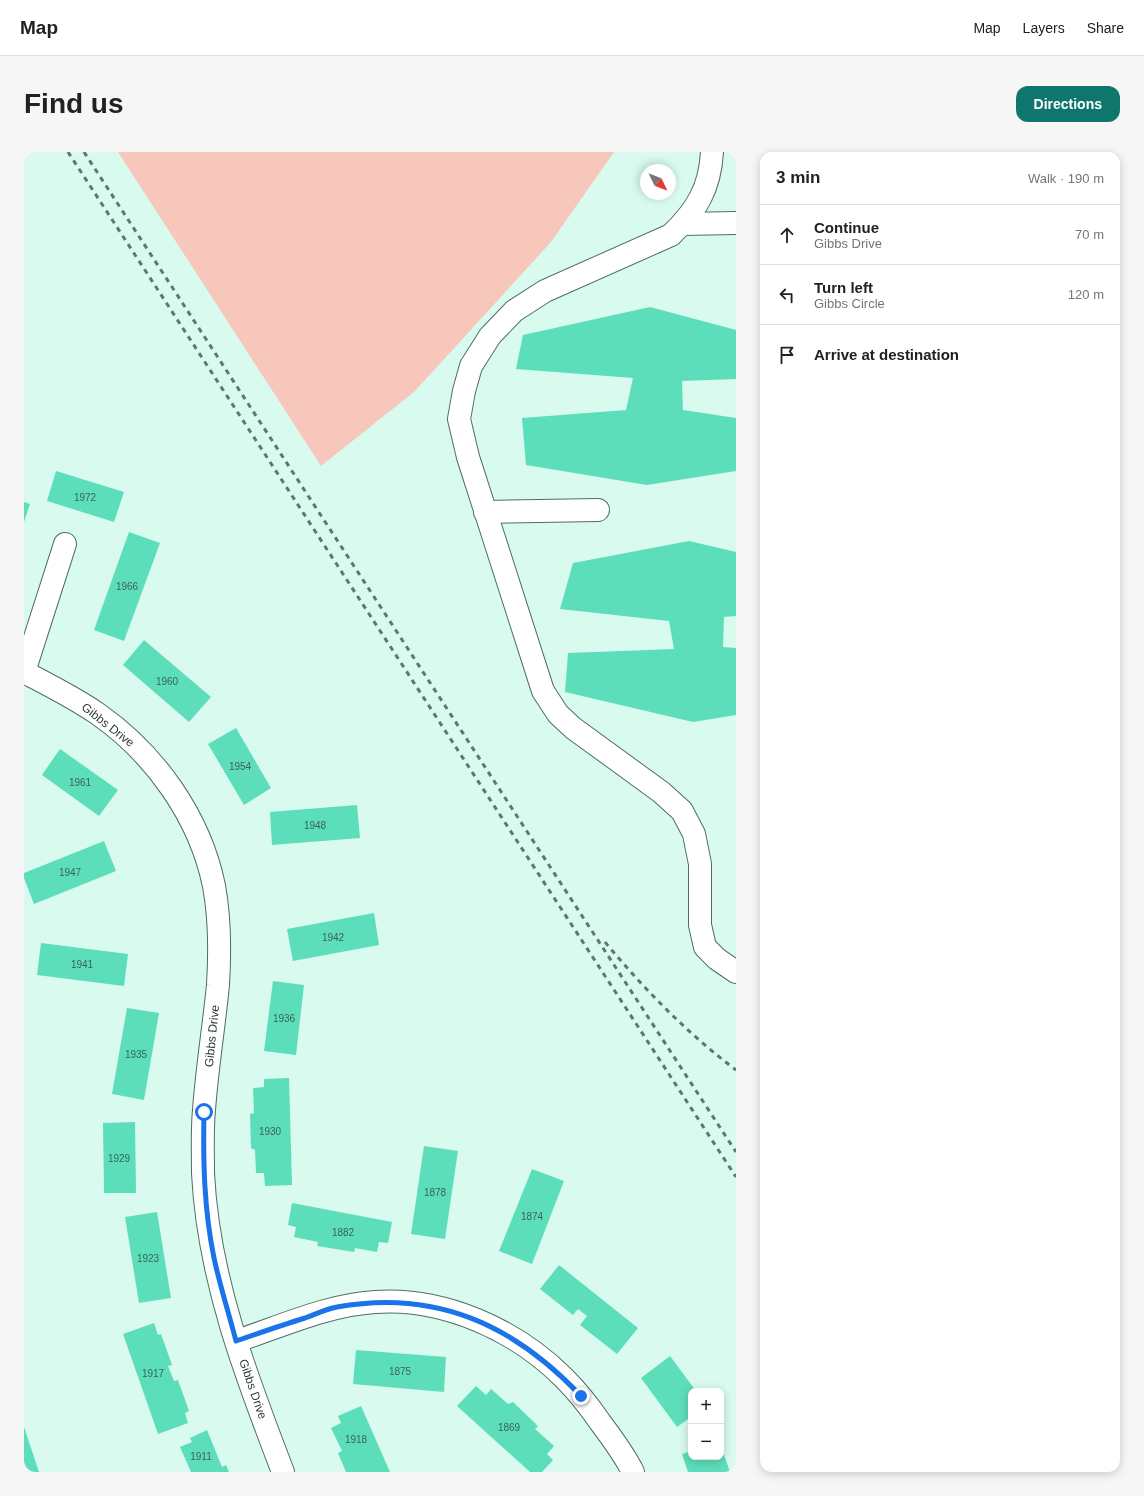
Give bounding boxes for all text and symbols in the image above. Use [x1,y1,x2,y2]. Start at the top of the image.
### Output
text: Map [20,17,58,38]
text: Map [973,20,1001,36]
text: Layers [1023,20,1065,36]
text: Share [1087,20,1124,36]
button: Directions [1016,86,1120,122]
text: Find us [24,88,124,119]
north arrow [640,164,676,200]
text: 3 min [776,168,820,187]
text: Walk · 190 m [1028,171,1104,186]
text: Continue [814,219,879,236]
icon: ahead [776,224,798,246]
text: 70 m [1075,227,1104,242]
text: Gibbs Drive [814,236,882,251]
text: Turn left [814,279,873,296]
icon: left [776,284,798,306]
text: 120 m [1068,287,1104,302]
text: Gibbs Circle [814,296,885,311]
icon: arrive [776,344,798,366]
text: Arrive at destination [814,346,959,363]
house number: 1972 [74,492,97,503]
house number: 1966 [116,581,139,592]
house number: 1960 [156,676,179,687]
street label: Gibbs Drive [79,700,137,750]
house number: 1954 [229,761,252,772]
house number: 1961 [69,777,92,788]
house number: 1948 [304,820,327,831]
house number: 1947 [59,867,82,878]
house number: 1942 [322,932,345,943]
house number: 1941 [71,959,94,970]
street label: Gibbs Drive [202,1004,222,1068]
house number: 1936 [273,1013,296,1024]
house number: 1935 [125,1049,148,1060]
route start [195,1103,213,1121]
house number: 1930 [259,1126,282,1137]
house number: 1929 [108,1153,131,1164]
house number: 1878 [424,1187,447,1198]
house number: 1874 [521,1211,544,1222]
house number: 1882 [332,1227,355,1238]
house number: 1923 [137,1253,160,1264]
street label: Gibbs Drive [236,1357,270,1421]
house number: 1875 [389,1366,412,1377]
house number: 1917 [142,1368,165,1379]
route end [572,1387,590,1405]
map controls [688,1388,724,1460]
button: + [688,1388,724,1424]
house number: 1869 [498,1422,521,1433]
button: − [688,1424,724,1460]
house number: 1918 [345,1434,368,1445]
house number: 1911 [190,1451,212,1462]

